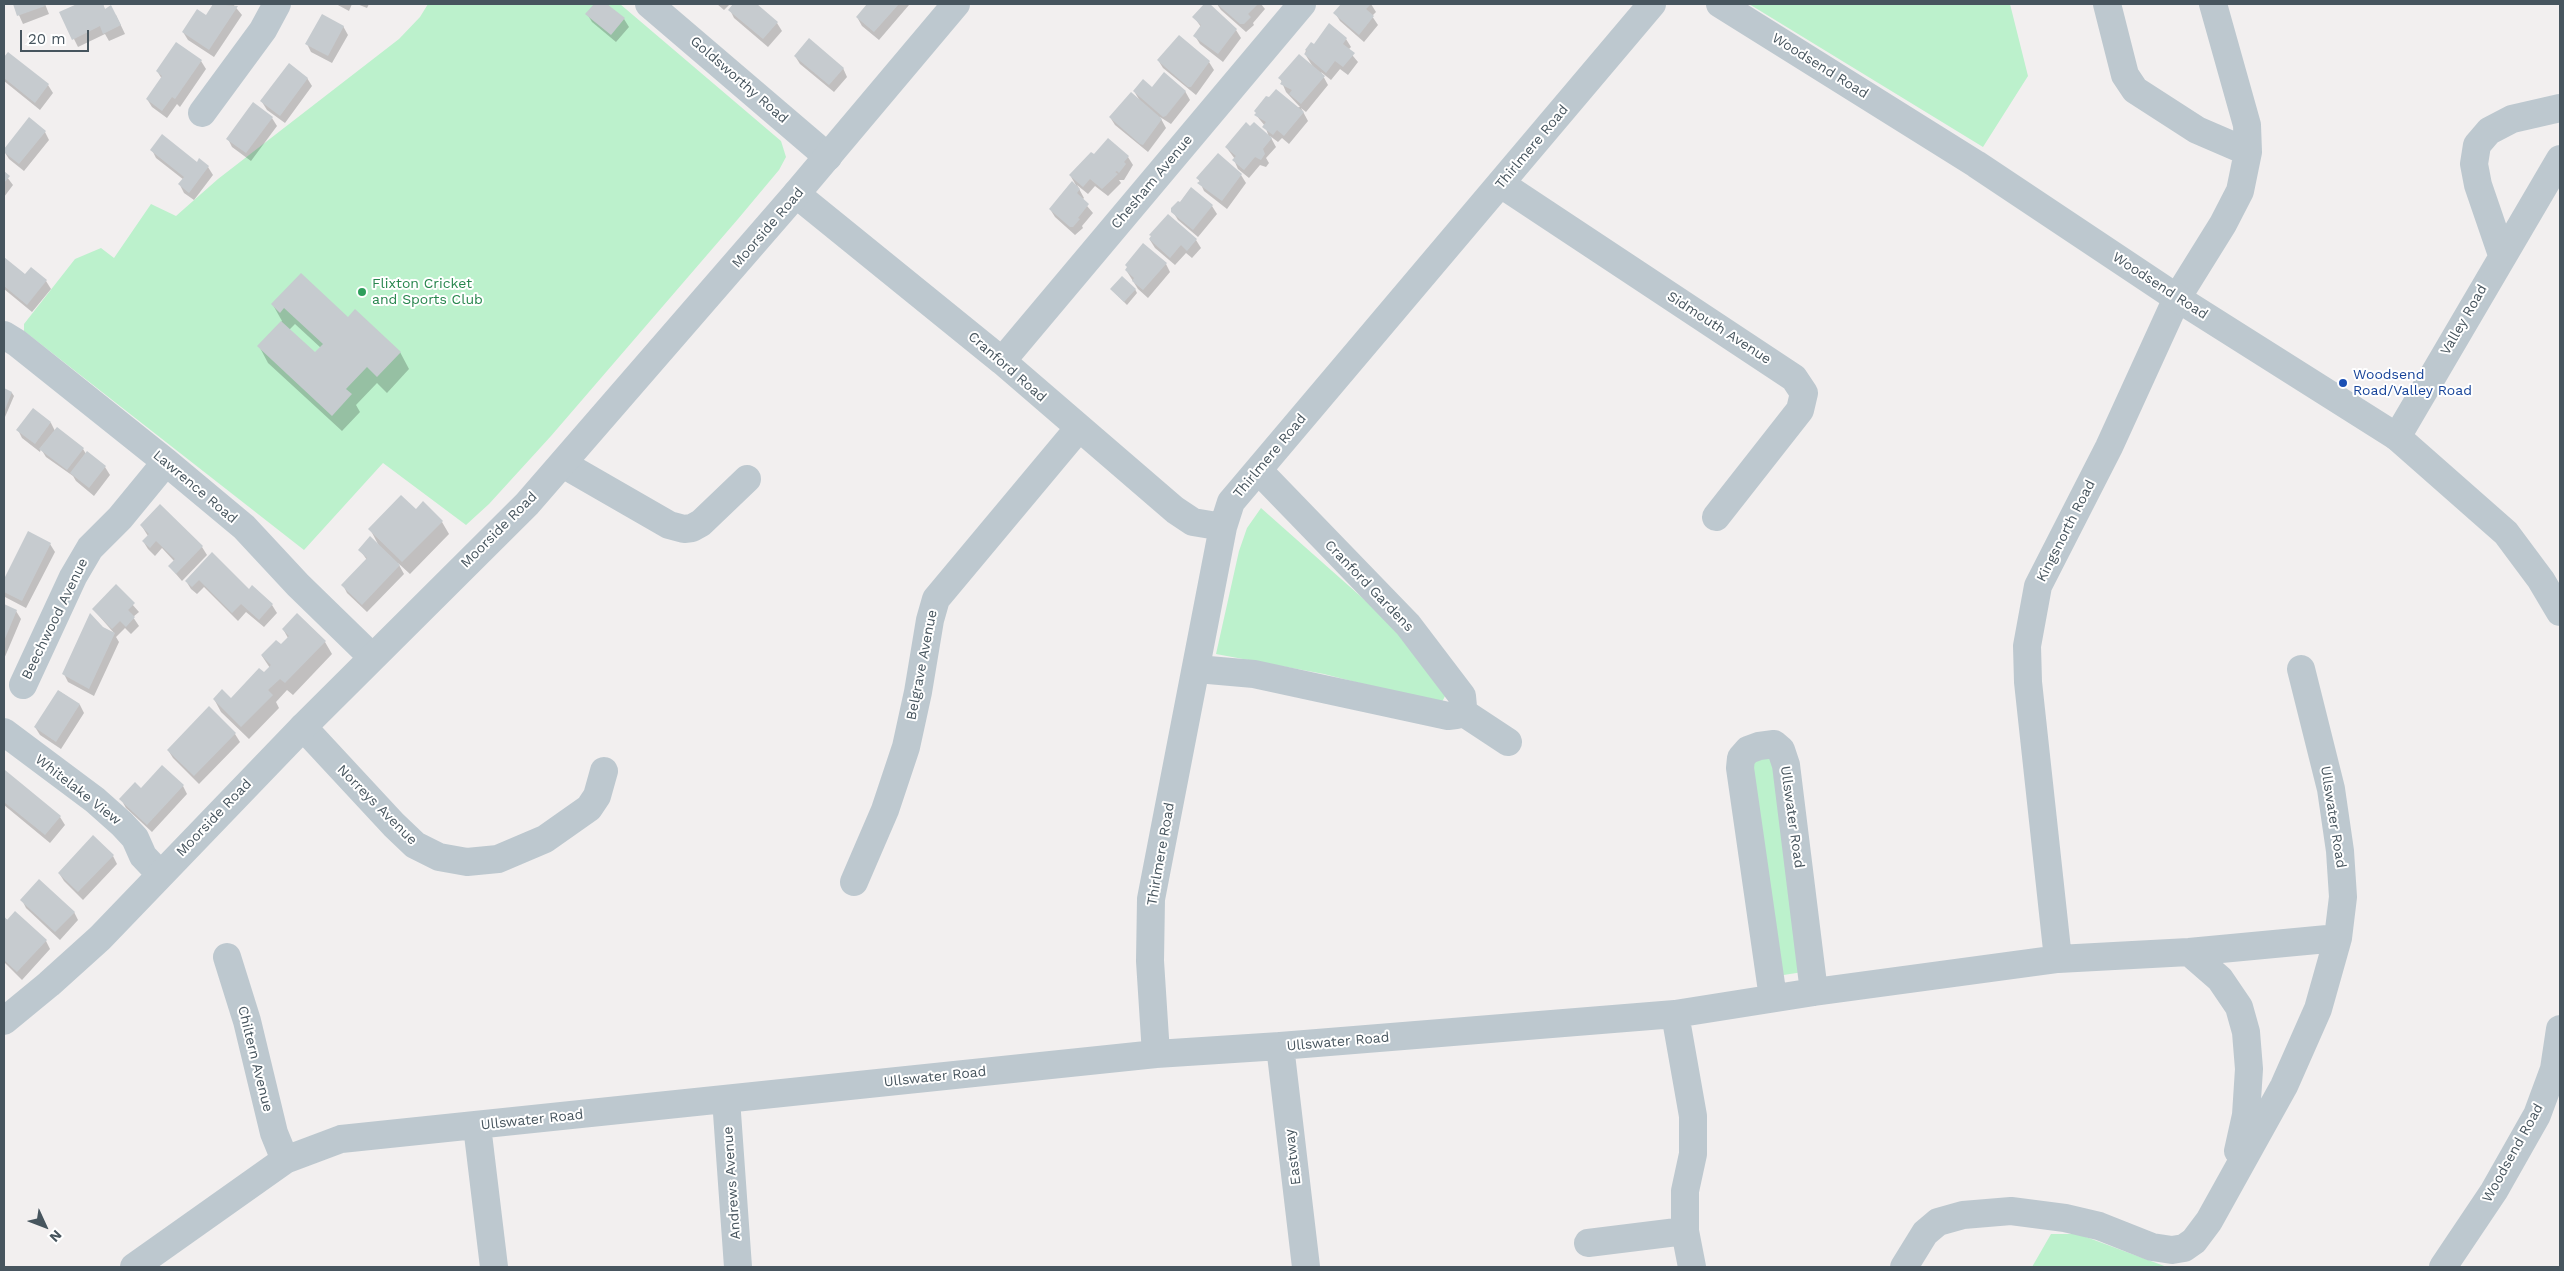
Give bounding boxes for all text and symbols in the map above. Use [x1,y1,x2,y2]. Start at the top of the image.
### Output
scale bar [22,20,91,52]
text: 20 m [28,30,66,48]
street label: Woodsend Road [1769,30,1871,102]
street label: Goldsworthy Road [687,33,791,127]
street label: Thirlmere Road [1492,102,1572,192]
street label: Chesham Avenue [1108,131,1196,233]
street label: Moorside Road [729,184,807,272]
street label: Woodsend Road [2109,249,2211,323]
place label: Flixton Cricket and Sports Club [372,276,483,308]
street label: Valley Road [2437,282,2491,358]
marker: Flixton Cricket and Sports Club [356,286,368,298]
street label: Sidmouth Avenue [1664,288,1774,368]
street label: Cranford Road [964,328,1050,406]
place label: Woodsend Road/Valley Road [2353,367,2472,400]
marker: Woodsend Road/Valley Road [2337,377,2349,389]
street label: Thirlmere Road [1230,411,1310,501]
street label: Lawrence Road [149,447,241,527]
street label: Kingsnorth Road [2033,477,2099,585]
street label: Moorside Road [457,488,541,572]
street label: Cranford Gardens [1321,537,1417,635]
street label: Beechwood Avenue [18,556,92,682]
street label: Belgrave Avenue [903,609,941,721]
street label: Whitelake View [31,751,125,829]
street label: Norreys Avenue [334,762,420,848]
street label: Ullswater Road [1777,765,1807,869]
street label: Ullswater Road [2317,765,2349,869]
street label: Moorside Road [173,776,255,860]
street label: Thirlmere Road [1144,801,1178,907]
street label: Chiltern Avenue [234,1004,276,1114]
street label: Ullswater Road [1286,1029,1390,1055]
street label: Ullswater Road [883,1063,987,1091]
street label: Woodsend Road [2479,1101,2547,1205]
street label: Ullswater Road [480,1106,584,1134]
street label: Andrews Avenue [720,1126,744,1240]
street label: Eastway [1281,1128,1305,1186]
north arrow [20,1201,70,1251]
text: N [47,1227,65,1245]

